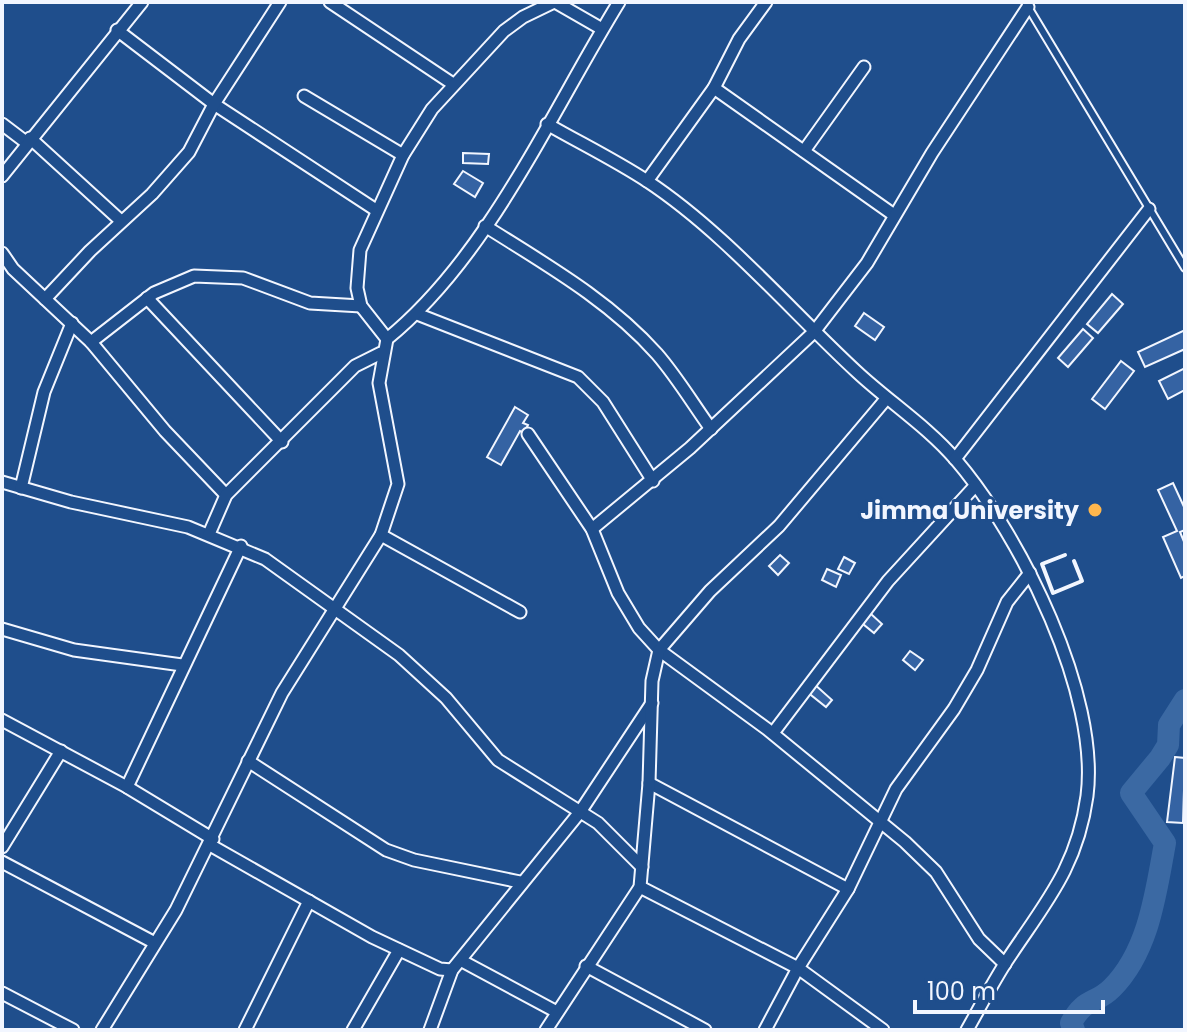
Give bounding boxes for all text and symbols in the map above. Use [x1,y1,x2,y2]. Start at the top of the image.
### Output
place label: Jimma University [860,494,1080,527]
marker: Jimma University [1086,501,1104,519]
scale bar [915,964,1103,1014]
text: 100 m [927,975,996,1008]

